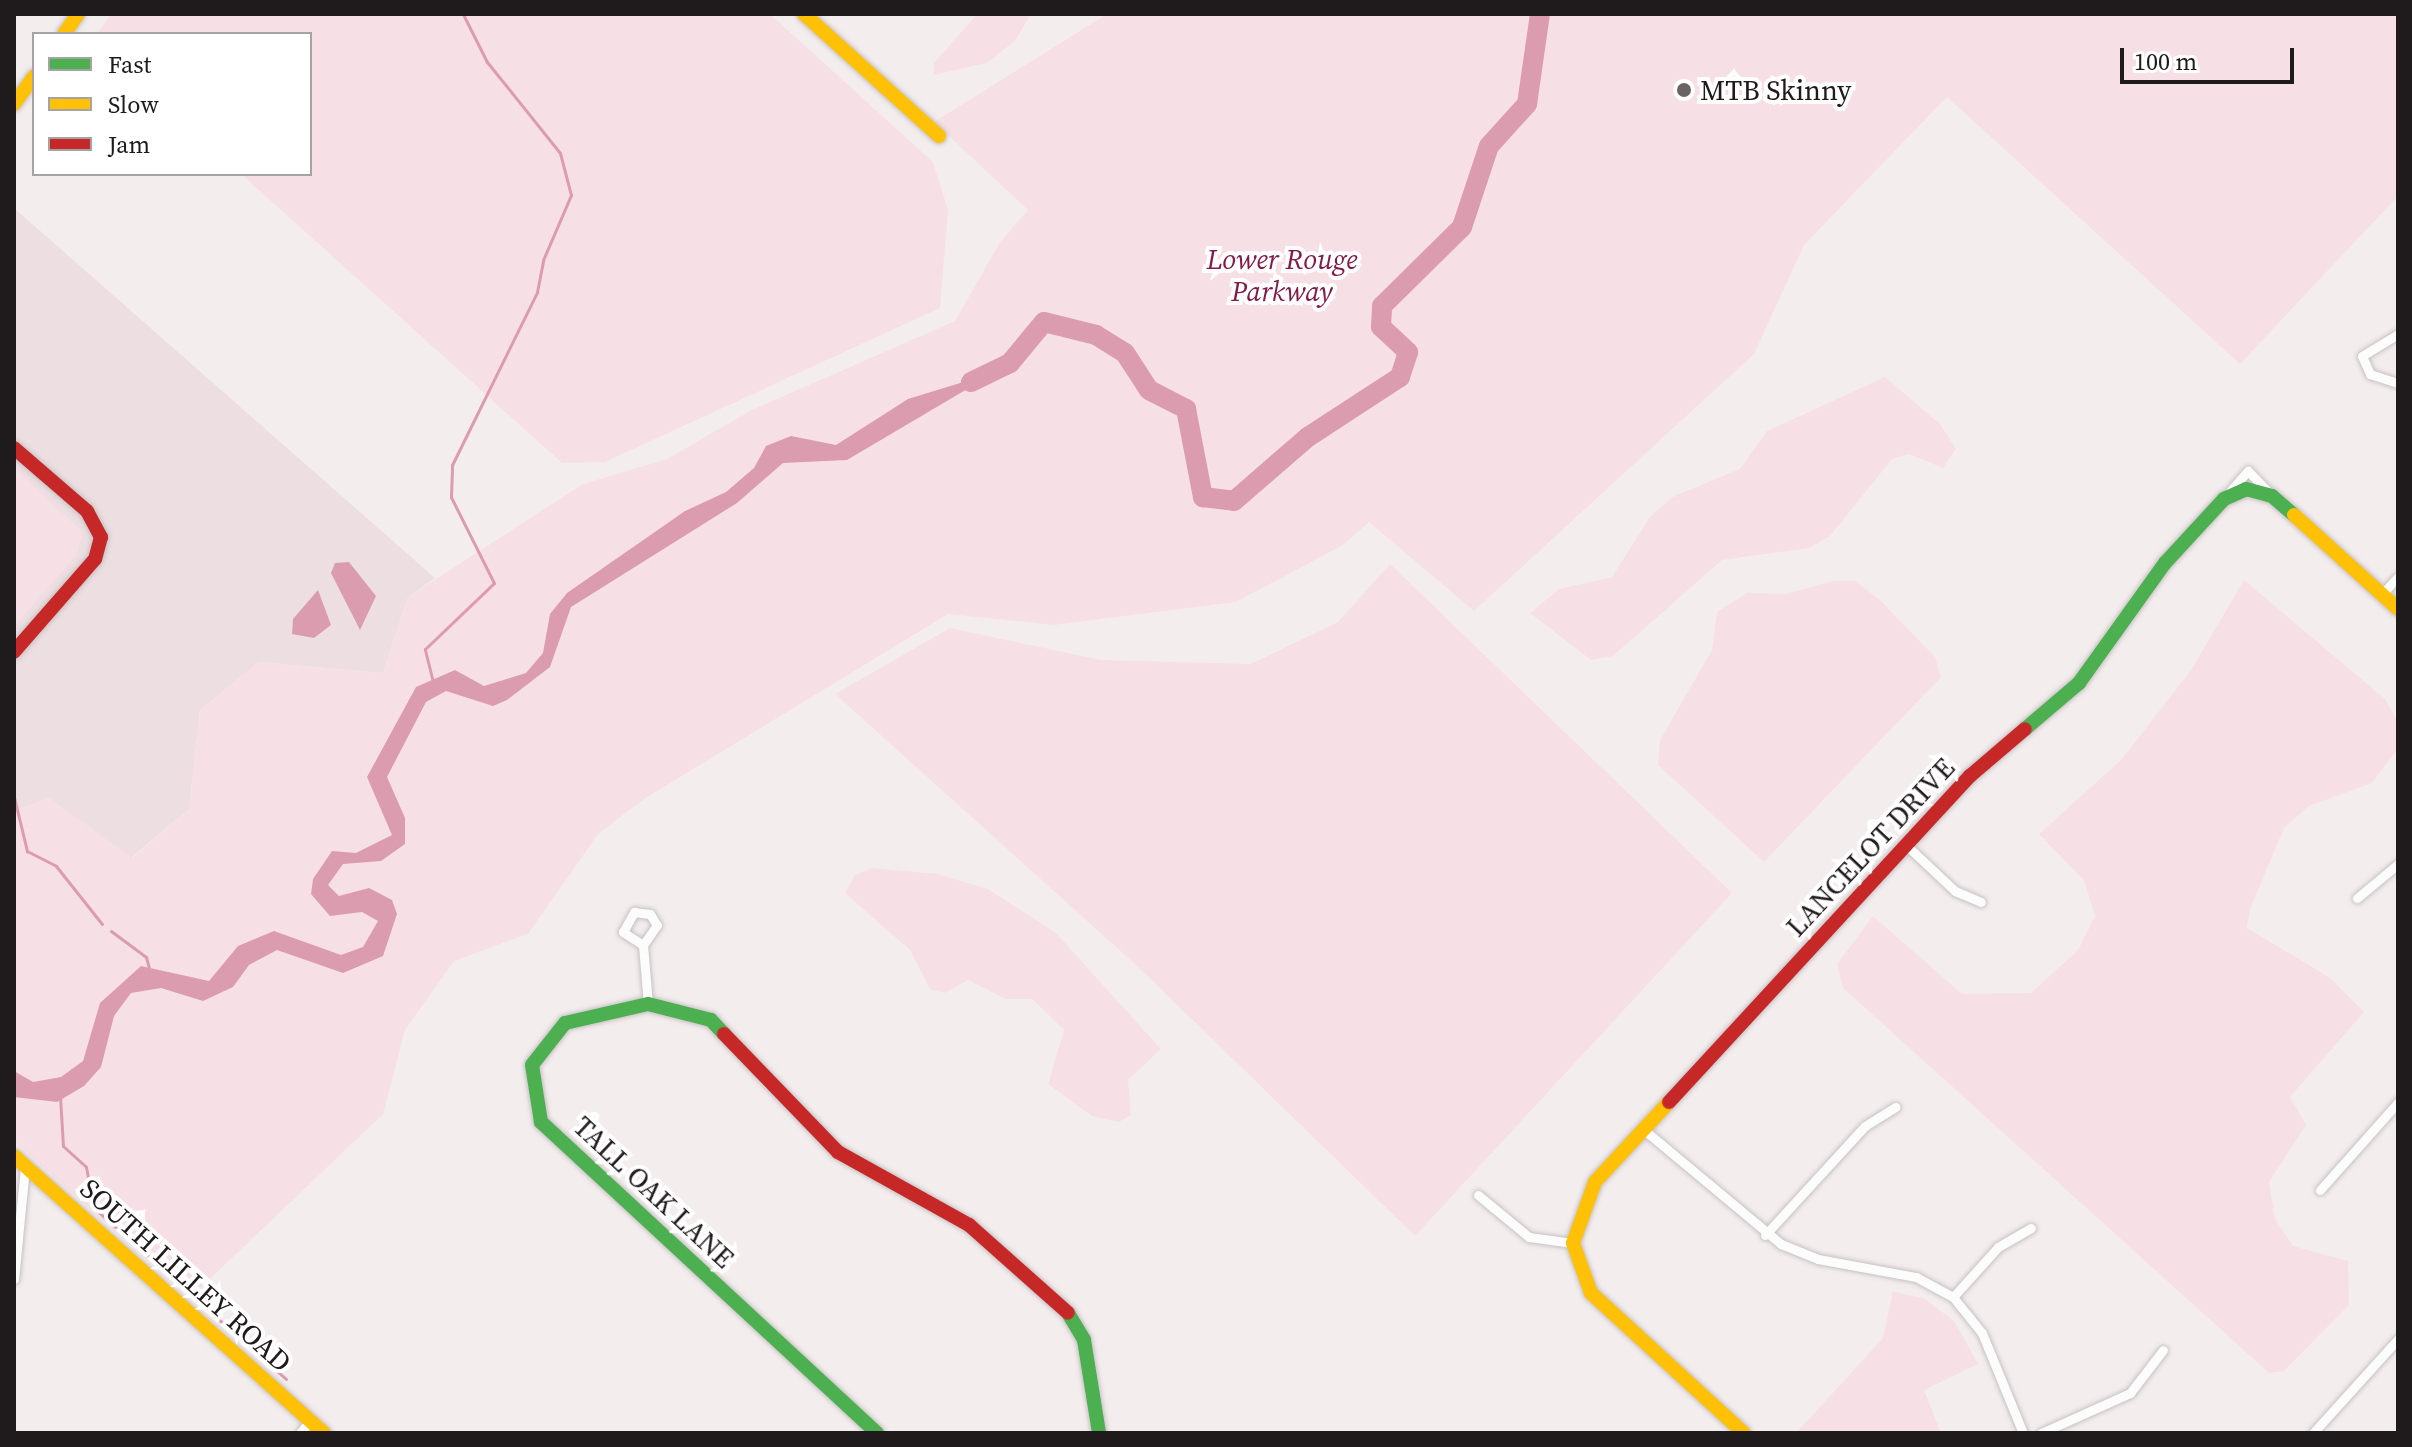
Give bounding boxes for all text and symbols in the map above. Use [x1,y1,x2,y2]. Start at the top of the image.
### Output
legend [32,32,312,176]
scale bar [2124,32,2298,82]
text: 100 m [2134,45,2197,78]
text: Fast [108,48,151,81]
place label: MTB Skinny [1700,73,1851,107]
marker: MTB Skinny [1675,81,1693,99]
text: Slow [108,88,159,121]
text: Jam [108,128,150,161]
park label: Lower Rouge Parkway [1206,242,1358,308]
street label: LANCELOT DRIVE [1779,751,1961,943]
street label: TALL OAK LANE [567,1109,741,1275]
street label: SOUTH LILLEY ROAD [73,1171,299,1379]

